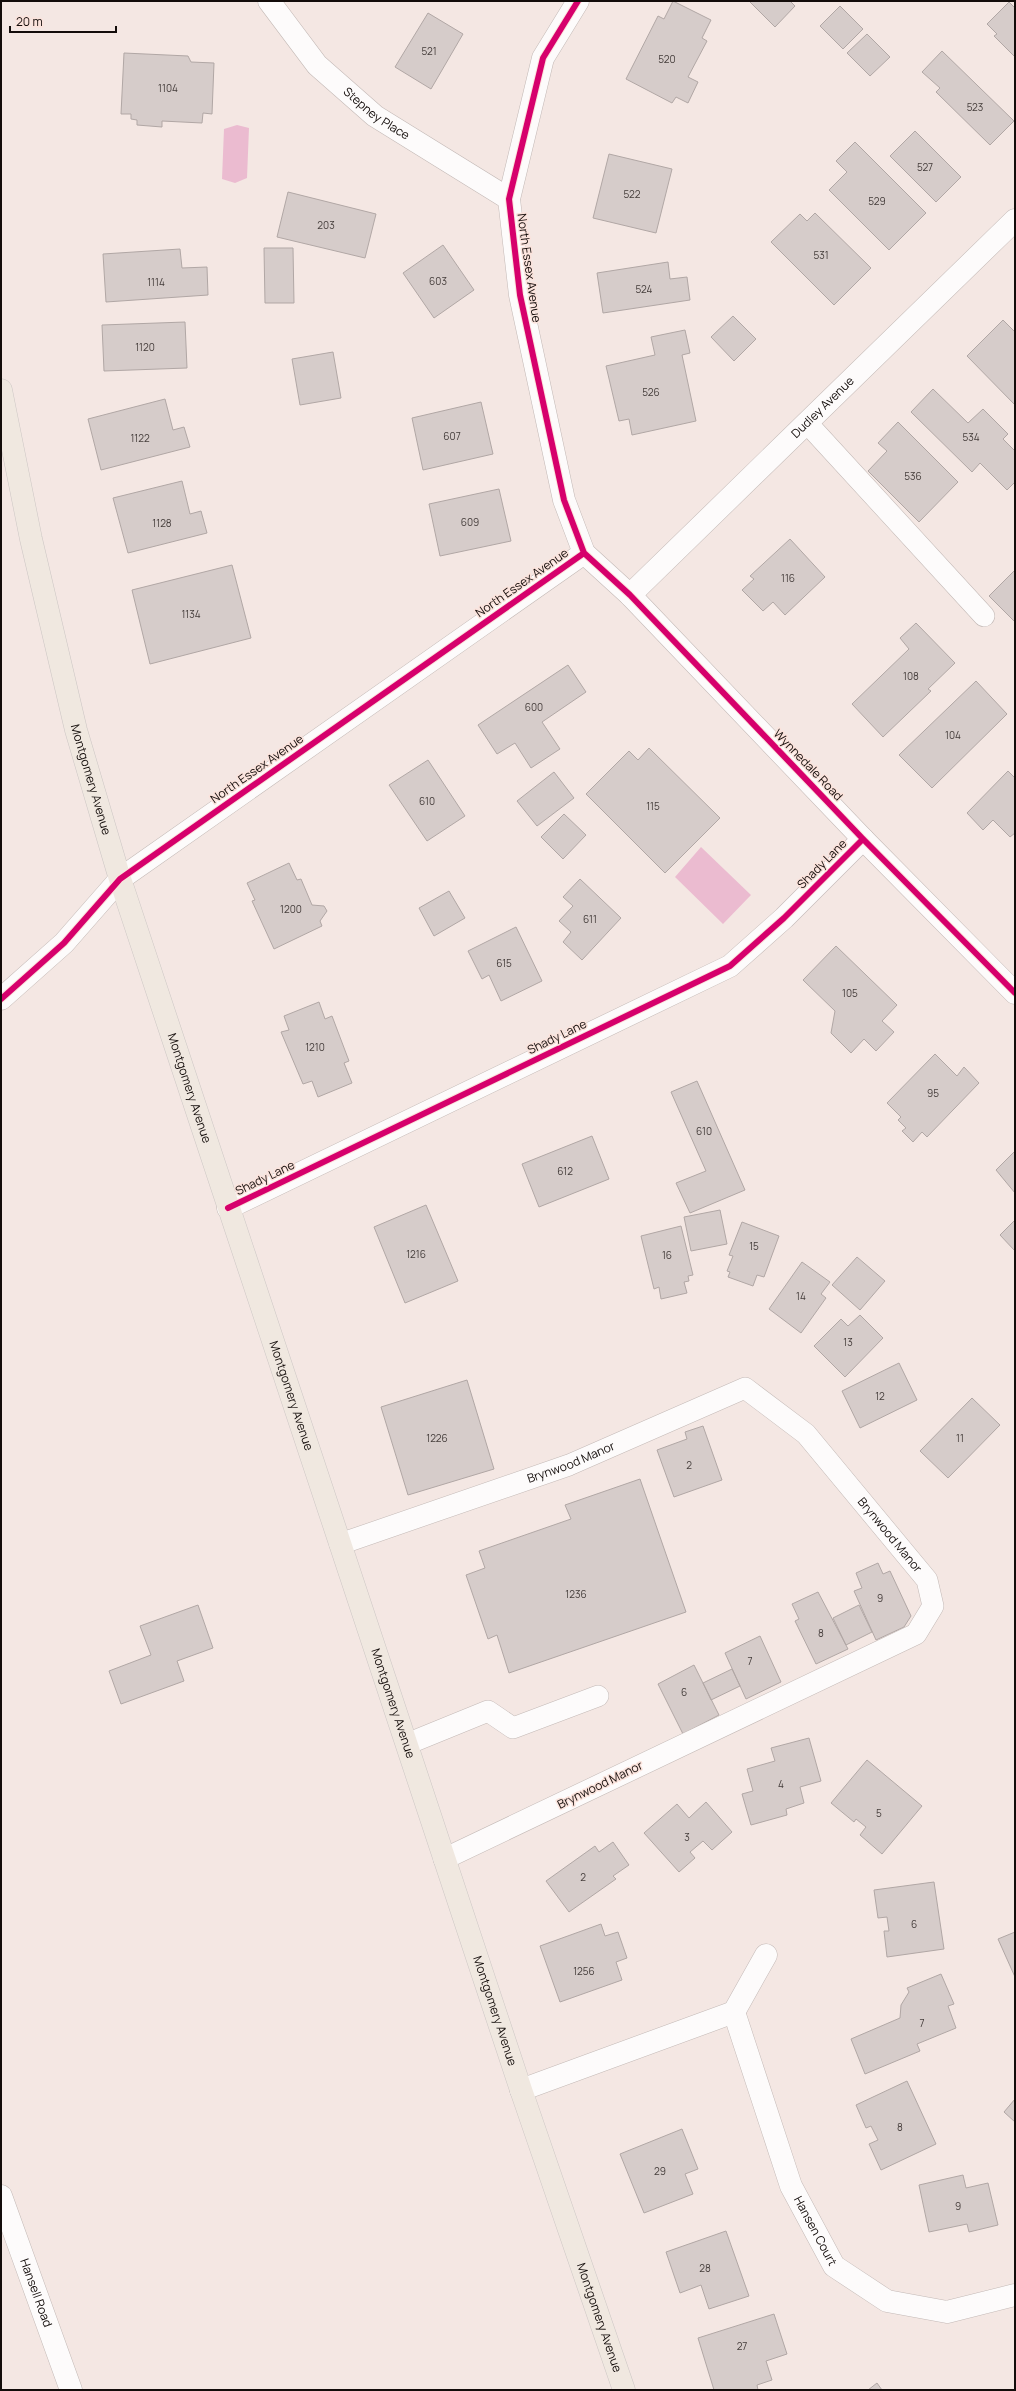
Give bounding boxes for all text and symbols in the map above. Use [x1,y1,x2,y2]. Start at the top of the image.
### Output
scale bar [10,8,116,34]
text: 20 m [16,13,43,30]
house number: 521 [421,44,437,58]
house number: 520 [658,52,676,66]
house number: 1104 [158,81,178,95]
street label: Stepney Place [340,83,413,143]
house number: 523 [967,100,983,114]
house number: 527 [917,160,933,174]
house number: 522 [624,187,641,201]
house number: 529 [868,194,886,208]
street label: North Essex Avenue [513,212,546,324]
house number: 203 [317,218,335,232]
house number: 531 [813,248,829,262]
house number: 603 [429,274,447,288]
house number: 1114 [147,275,165,289]
house number: 524 [636,282,653,296]
house number: 1120 [135,340,155,354]
street label: Dudley Avenue [787,372,858,442]
house number: 526 [642,385,660,399]
house number: 607 [443,429,461,443]
house number: 534 [962,430,980,444]
house number: 1122 [130,431,150,445]
house number: 536 [904,469,922,483]
house number: 609 [461,515,479,529]
house number: 1128 [152,516,172,530]
street label: North Essex Avenue [472,544,572,621]
house number: 116 [781,571,795,585]
house number: 1134 [181,607,201,621]
house number: 108 [903,669,919,683]
house number: 600 [525,700,543,714]
street label: Montgomery Avenue [67,723,116,837]
street label: Wynnedale Road [770,725,847,804]
house number: 104 [945,728,961,742]
street label: North Essex Avenue [207,730,307,807]
house number: 610 [419,794,435,808]
house number: 115 [646,799,660,813]
street label: Shady Lane [793,835,850,892]
house number: 1200 [280,902,302,916]
house number: 611 [583,912,597,926]
house number: 615 [496,956,512,970]
house number: 105 [842,986,858,1000]
street label: Shady Lane [524,1015,589,1058]
street label: Montgomery Avenue [164,1031,216,1145]
house number: 1210 [305,1040,325,1054]
house number: 95 [927,1086,939,1100]
house number: 610 [696,1124,712,1138]
street label: Shady Lane [232,1156,297,1199]
house number: 612 [557,1164,573,1178]
house number: 15 [749,1239,759,1253]
house number: 1216 [406,1247,426,1261]
house number: 16 [662,1248,672,1262]
house number: 14 [796,1289,806,1303]
house number: 13 [843,1335,853,1349]
street label: Montgomery Avenue [266,1339,318,1453]
house number: 12 [875,1389,885,1403]
house number: 1226 [426,1431,448,1445]
house number: 11 [956,1431,964,1445]
street label: Brynwood Manor [525,1437,618,1487]
house number: 2 [686,1458,692,1472]
street label: Brynwood Manor [854,1493,927,1577]
house number: 1236 [565,1587,587,1601]
house number: 9 [877,1591,883,1605]
house number: 8 [818,1626,824,1640]
street label: Montgomery Avenue [367,1646,420,1760]
house number: 7 [747,1654,753,1668]
house number: 6 [681,1685,687,1699]
street label: Brynwood Manor [554,1756,646,1813]
house number: 4 [778,1777,784,1791]
house number: 5 [876,1806,882,1820]
house number: 3 [684,1830,690,1844]
house number: 2 [580,1870,586,1884]
house number: 6 [911,1917,917,1931]
street label: Montgomery Avenue [469,1954,521,2068]
house number: 1256 [573,1964,595,1978]
house number: 7 [919,2016,925,2030]
house number: 8 [897,2120,903,2134]
house number: 29 [654,2164,666,2178]
street label: Hansen Court [790,2193,841,2269]
house number: 9 [955,2199,961,2213]
street label: Hansell Road [16,2256,57,2329]
street label: Montgomery Avenue [573,2261,626,2375]
house number: 28 [699,2261,711,2275]
house number: 27 [737,2339,747,2353]

